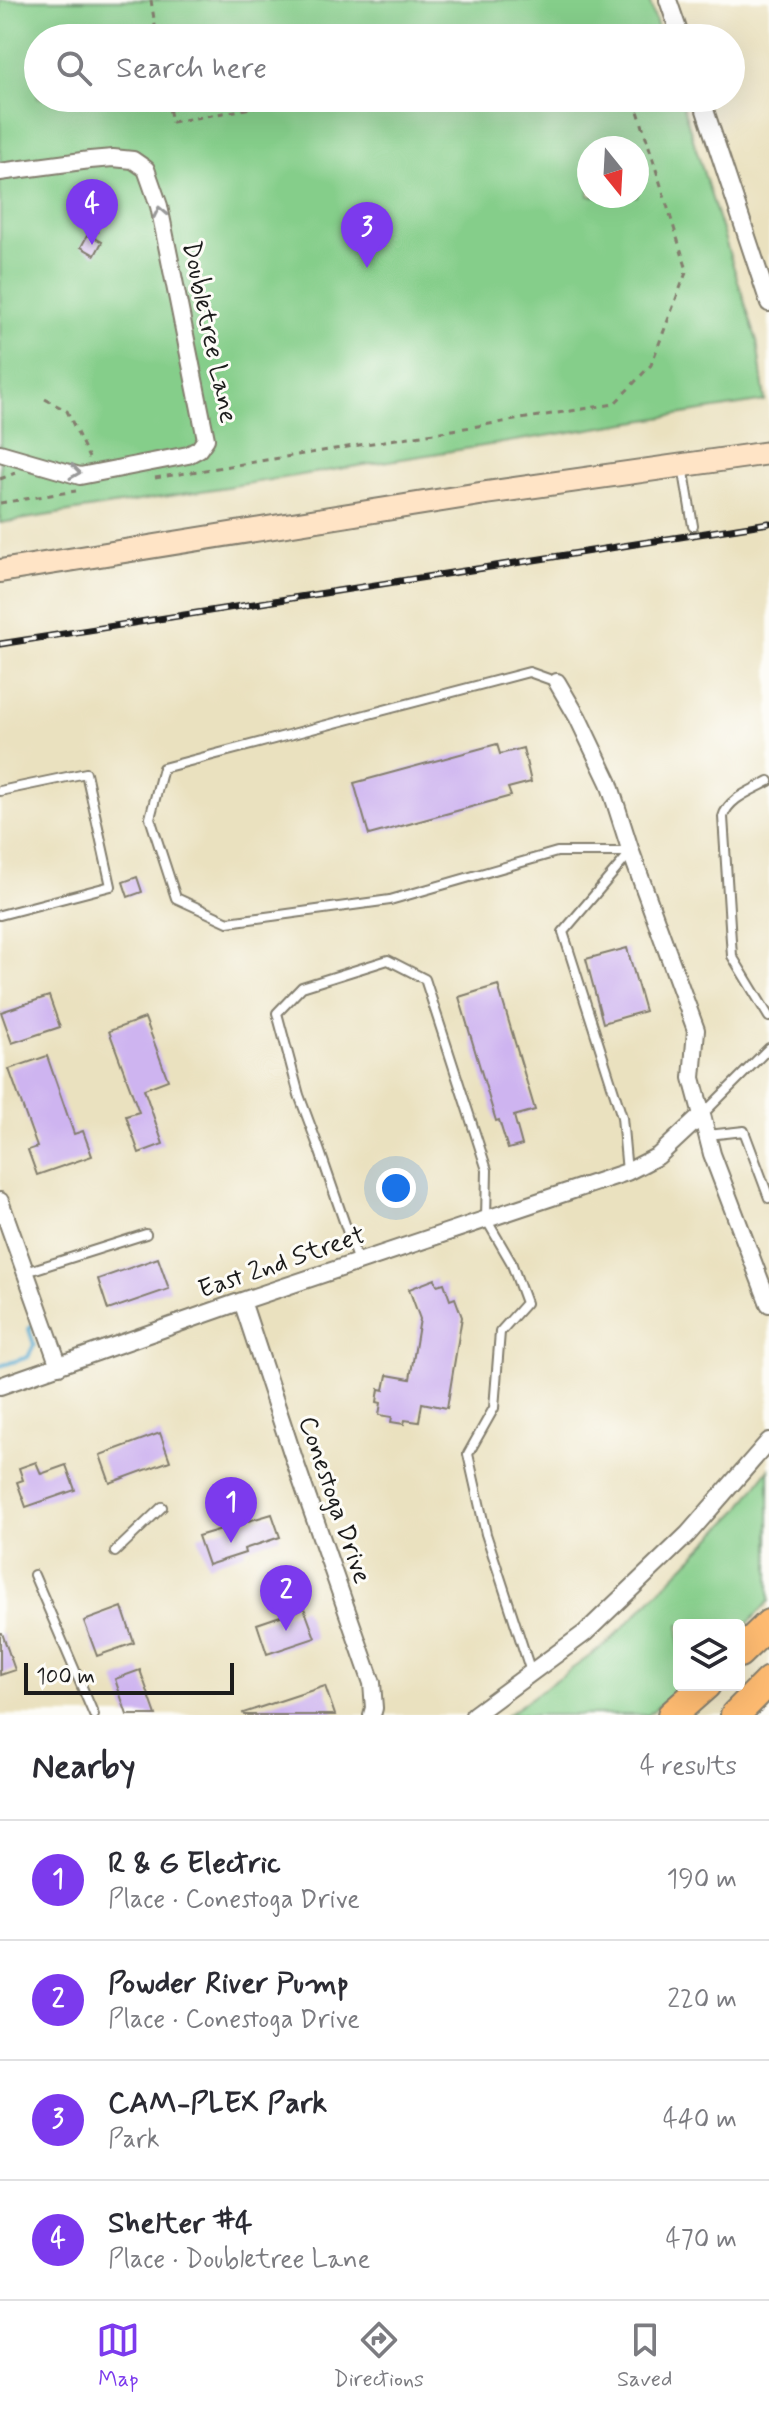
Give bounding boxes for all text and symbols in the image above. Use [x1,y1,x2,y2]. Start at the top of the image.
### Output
search box [24,24,745,112]
icon: search [52,46,96,90]
text: Search here [116,49,267,88]
north arrow [577,136,649,208]
pin: 4 [66,179,118,245]
pin: 3 [341,202,393,268]
one-way arrow [152,205,169,219]
street label: Doubletree Lane [173,238,245,426]
one-way arrow [69,463,82,480]
your location [376,1168,416,1208]
street label: East 2nd Street [194,1219,370,1307]
street label: Conestoga Drive [290,1412,379,1588]
pin: 1 [205,1477,257,1543]
pin: 2 [260,1565,312,1631]
map controls [673,1619,745,1691]
button: layers [673,1619,745,1691]
scale bar [24,1659,234,1695]
text: 100 m [36,1663,95,1691]
text: Nearby [32,1745,136,1790]
text: 4 results [640,1750,737,1784]
text: R & G Electric [108,1844,281,1883]
text: 1 [52,1863,64,1897]
text: 190 m [667,1863,737,1897]
text: Place · Conestoga Drive [108,1883,360,1917]
text: Powder River Pump [108,1964,349,2003]
text: 2 [52,1983,64,2017]
text: 220 m [667,1983,737,2017]
text: Place · Conestoga Drive [108,2003,360,2037]
text: CAM-PLEX Park [108,2084,327,2123]
text: 3 [52,2103,64,2137]
text: 440 m [663,2103,737,2137]
text: Park [108,2123,160,2157]
text: Shelter #4 [108,2204,252,2243]
text: 4 [50,2223,66,2257]
text: 470 m [665,2223,737,2257]
text: Place · Doubletree Lane [108,2243,370,2277]
tab: Map [96,2318,140,2394]
tab: Directions [333,2318,424,2394]
tab: Saved [617,2318,672,2394]

